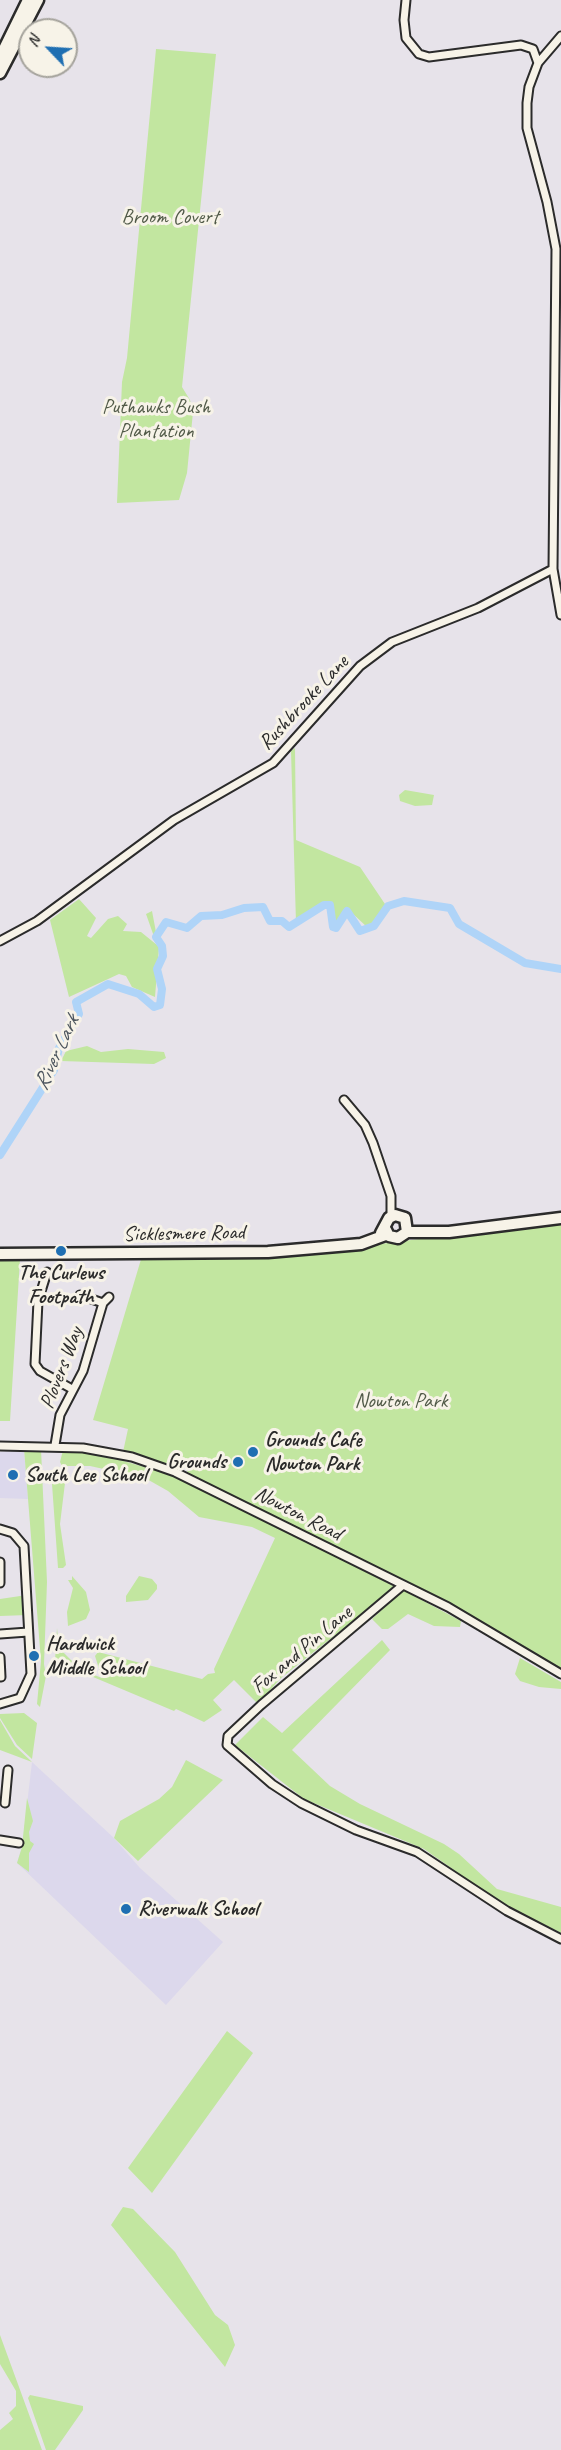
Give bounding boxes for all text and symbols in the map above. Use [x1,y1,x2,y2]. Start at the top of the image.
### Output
north arrow [18,18,78,78]
text: N [22,33,45,50]
park label: Broom Covert [122,204,218,230]
park label: Puthawks Bush Plantation [102,394,210,444]
street label: Rushbrooke Lane [254,650,354,756]
water label: River Lark [28,1012,86,1094]
street label: Sicklesmere Road [123,1220,245,1248]
marker: The Curlews Footpath [54,1244,68,1258]
place label: The Curlews Footpath [18,1260,104,1310]
street label: Plovers Way [35,1324,89,1412]
park label: Nowton Park [355,1388,447,1414]
place label: Grounds Cafe Nowton Park [265,1427,362,1477]
marker: Grounds Cafe Nowton Park [246,1445,260,1459]
place label: Grounds [167,1449,226,1475]
marker: Grounds [231,1455,245,1469]
place label: South Lee School [25,1462,147,1488]
marker: South Lee School [6,1468,20,1482]
street label: Nowton Road [250,1481,346,1547]
street label: Fox and Pin Lane [247,1601,357,1699]
place label: Hardwick Middle School [46,1631,145,1681]
marker: Hardwick Middle School [27,1649,41,1663]
place label: Riverwalk School [138,1896,258,1922]
marker: Riverwalk School [119,1902,133,1916]

